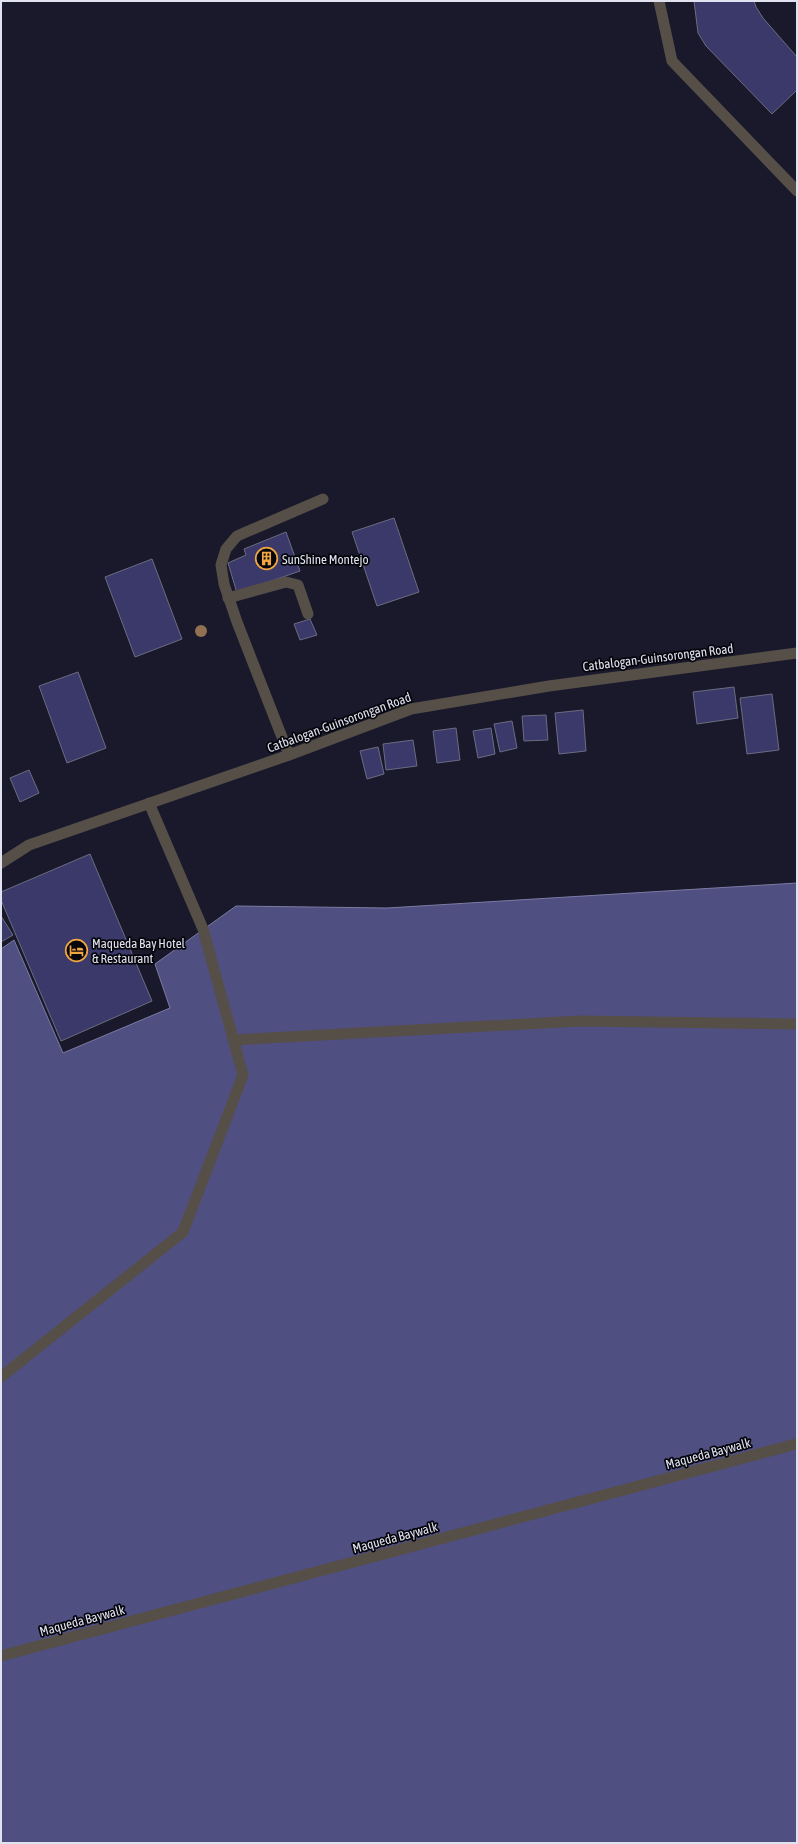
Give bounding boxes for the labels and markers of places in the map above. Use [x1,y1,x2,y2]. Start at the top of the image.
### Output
building icon: SunShine Montejo [253,546,279,572]
place label: SunShine Montejo [282,552,369,567]
place label: Maqueda Bay Hotel & Restaurant [92,936,186,966]
hotel icon: Maqueda Bay Hotel & Restaurant [64,937,90,963]

